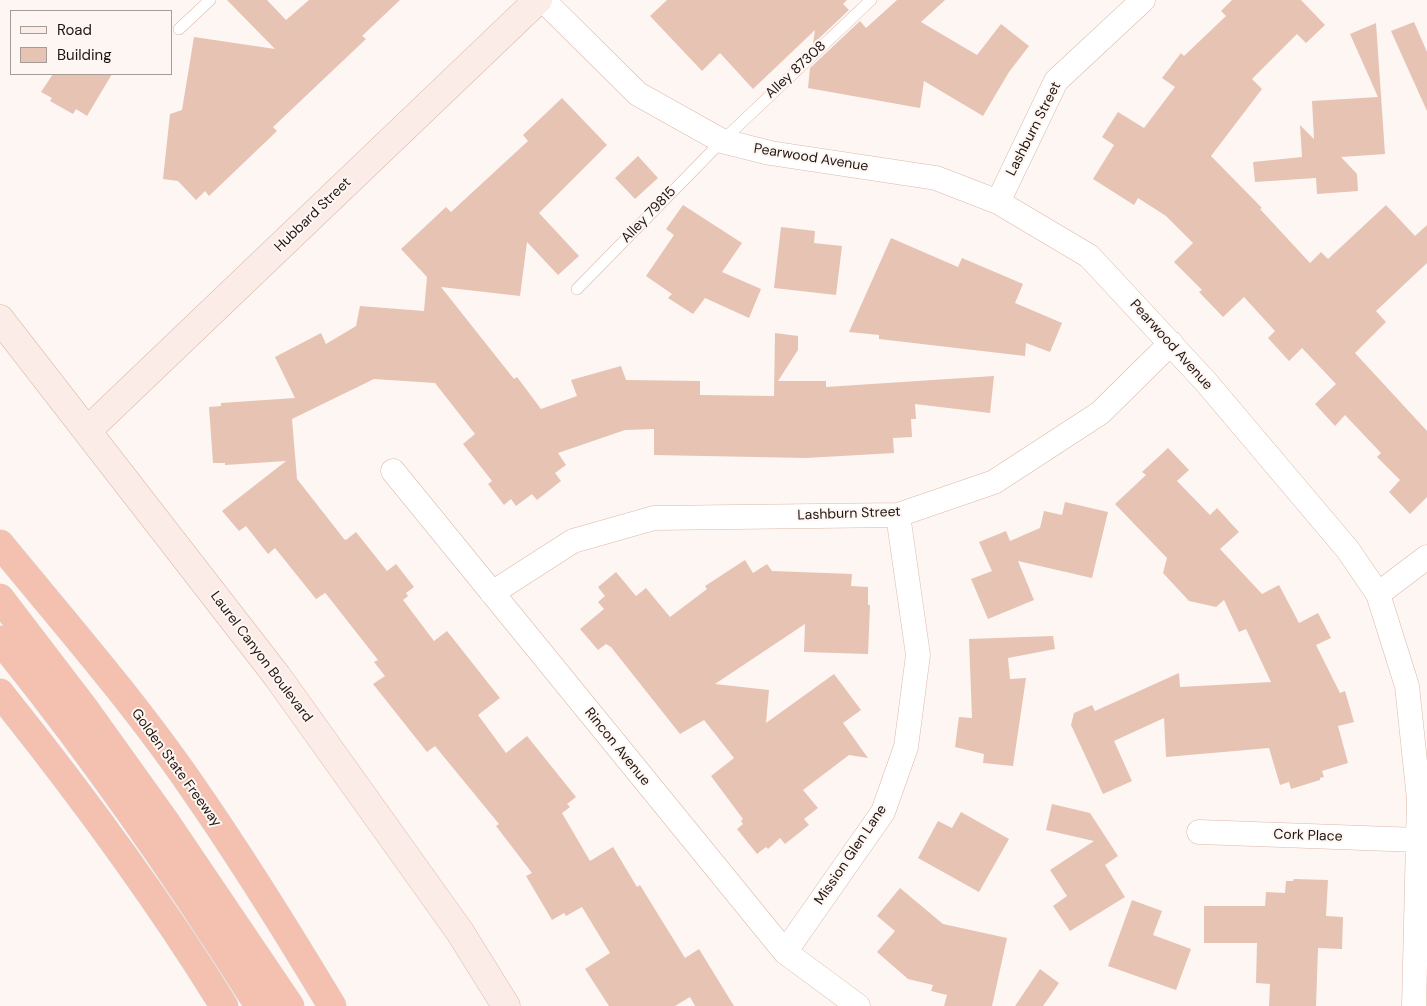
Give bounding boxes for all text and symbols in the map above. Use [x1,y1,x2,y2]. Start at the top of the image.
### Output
legend [10,10,172,75]
text: Road [57,20,92,40]
street label: Alley 87308 [762,38,830,102]
text: Building [57,45,112,65]
street label: Lashburn Street [1003,79,1065,179]
street label: Pearwood Avenue [753,141,869,175]
street label: Hubbard Street [271,174,355,256]
street label: Alley 79815 [618,183,680,247]
street label: Pearwood Avenue [1126,296,1216,394]
street label: Lashburn Street [797,504,901,524]
street label: Laurel Canyon Boulevard [206,588,316,726]
street label: Rincon Avenue [580,705,654,789]
street label: Golden State Freeway [127,706,225,830]
street label: Mission Glen Lane [811,802,891,908]
street label: Cork Place [1273,826,1343,846]

